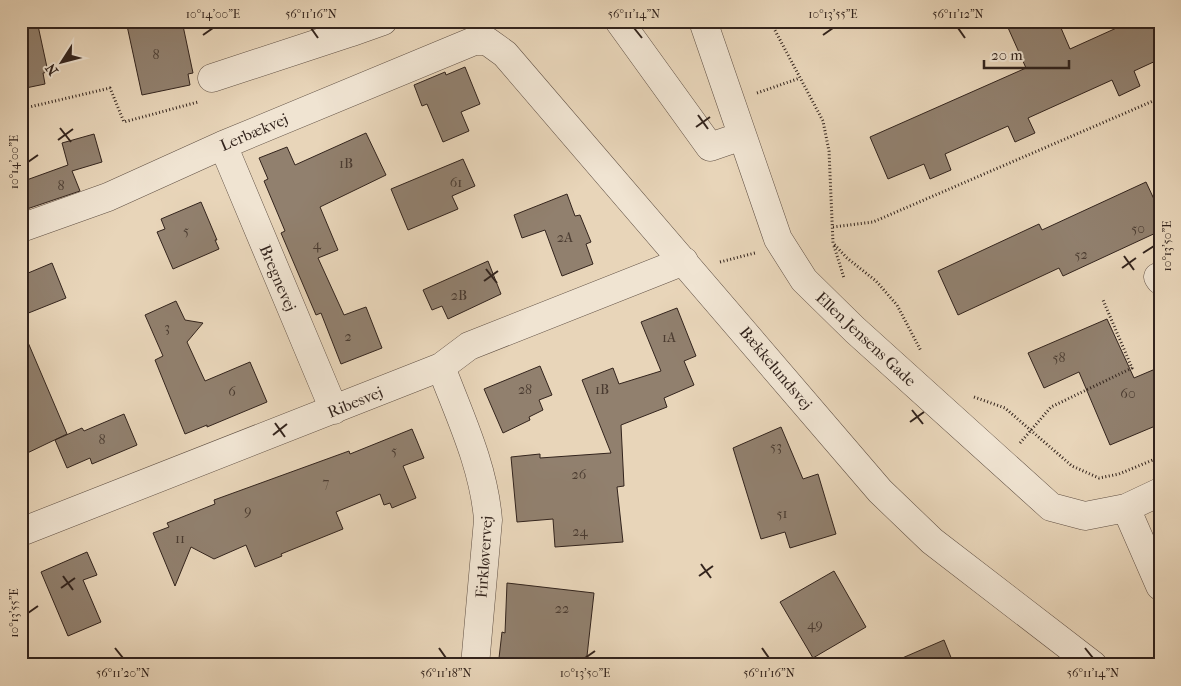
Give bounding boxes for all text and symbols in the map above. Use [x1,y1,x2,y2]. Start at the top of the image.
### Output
text: 10°14'00"E [186,7,240,21]
text: 56°11'16"N [285,7,337,21]
text: 56°11'14"N [608,7,660,21]
text: 10°13'55"E [808,7,858,21]
text: 56°11'12"N [932,7,984,21]
north arrow [38,38,88,88]
scale bar [984,38,1068,70]
house number: 8 [152,46,160,63]
text: 20 m [991,46,1023,64]
text: N [42,60,62,79]
street label: Lerbækvej [217,109,291,155]
text: 10°14'00"E [7,135,21,189]
house number: 1B [339,155,353,172]
house number: 61 [450,174,462,191]
house number: 8 [57,177,65,194]
house number: 50 [1131,220,1145,237]
text: 10°13'50"E [1160,221,1174,271]
house number: 5 [183,222,189,239]
house number: 2A [557,229,574,246]
house number: 4 [313,236,322,253]
street label: Bregnevej [256,242,300,314]
house number: 52 [1074,246,1088,263]
house number: 2B [451,287,467,304]
street label: Ellen Jensens Gade [812,288,920,390]
house number: 3 [164,319,170,336]
street label: Bækkelundsvej [736,323,816,413]
house number: 2 [344,328,352,345]
house number: 1A [662,329,677,346]
house number: 58 [1052,349,1066,366]
house number: 28 [518,381,532,398]
house number: 1B [595,381,609,398]
street label: Ribesvej [325,382,385,422]
house number: 6 [228,383,236,400]
house number: 60 [1120,385,1136,402]
house number: 8 [98,431,106,448]
house number: 53 [770,438,782,455]
house number: 5 [391,442,397,459]
house number: 26 [572,466,587,483]
house number: 7 [323,474,330,491]
house number: 9 [244,502,252,519]
house number: 51 [776,505,788,522]
street label: Firkløvervej [472,515,496,599]
house number: 24 [572,523,588,540]
house number: 11 [175,530,185,547]
text: 10°13'55"E [7,588,21,638]
house number: 22 [555,600,569,617]
house number: 49 [807,616,823,633]
text: 56°11'20"N [96,666,150,680]
text: 56°11'18"N [420,666,472,680]
text: 10°13'50"E [560,666,610,680]
text: 56°11'16"N [743,666,795,680]
text: 56°11'14"N [1067,666,1119,680]

